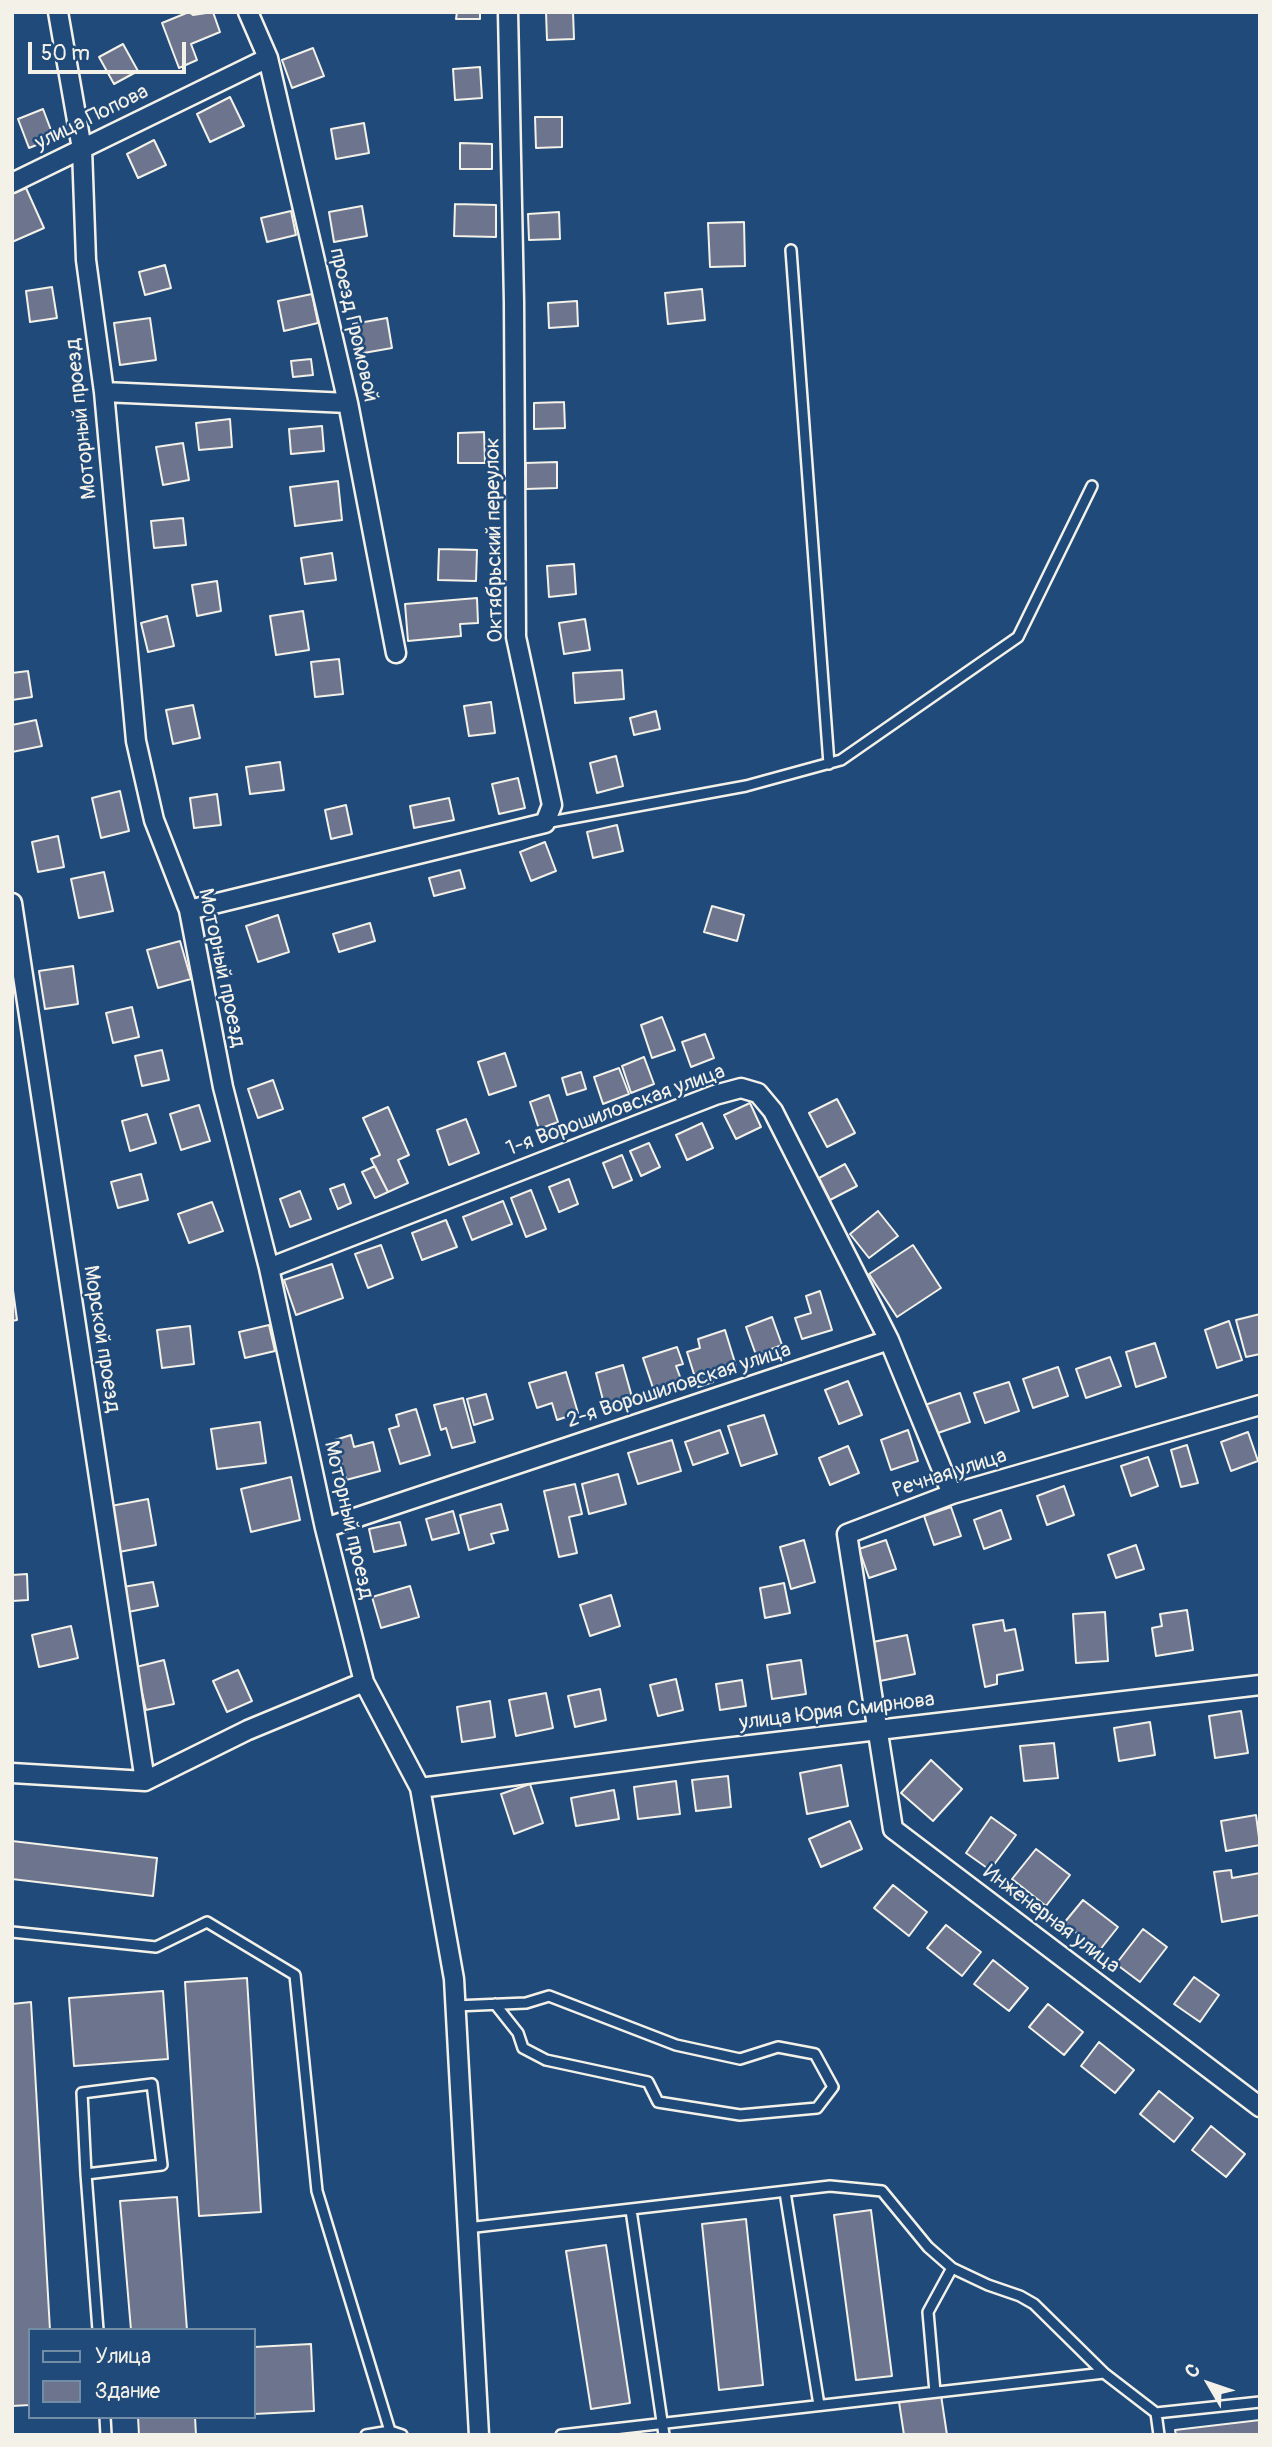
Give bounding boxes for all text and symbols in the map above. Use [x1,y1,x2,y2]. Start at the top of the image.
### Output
scale bar [32,28,189,72]
text: 50 m [41,40,90,67]
street label: улица Попова [31,80,153,156]
street label: проезд Громовой [323,245,383,405]
street label: Моторный проезд [61,337,103,501]
street label: Октябрьский переулок [481,437,509,643]
street label: Моторный проезд [192,886,250,1050]
street label: 1-я Ворошиловская улица [503,1060,729,1162]
street label: Морской проезд [77,1264,125,1414]
street label: 2-я Ворошиловская улица [564,1338,794,1434]
street label: Моторный проезд [318,1438,378,1602]
street label: Речная улица [890,1444,1010,1504]
street label: улица Юрия Смирнова [738,1688,936,1736]
street label: Инженерная улица [978,1860,1124,1980]
legend [28,2328,256,2419]
text: Улица [95,2343,151,2370]
north arrow [1174,2349,1244,2419]
text: С [1180,2359,1206,2383]
text: Здание [95,2378,160,2405]

